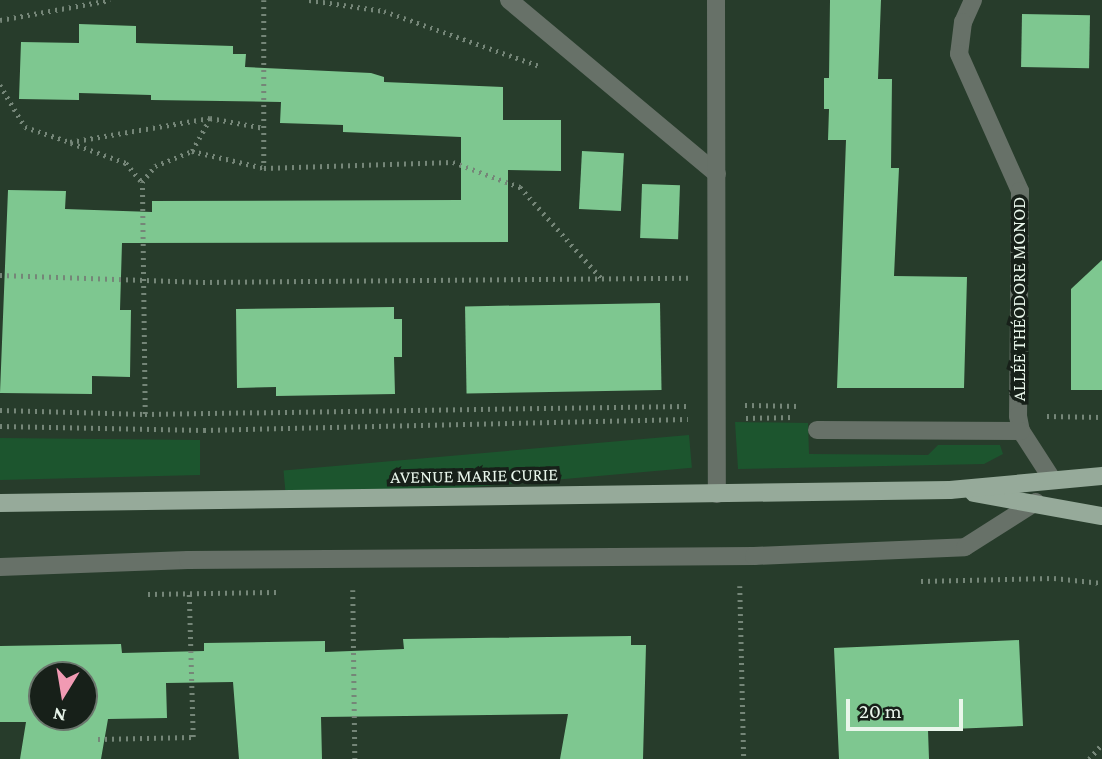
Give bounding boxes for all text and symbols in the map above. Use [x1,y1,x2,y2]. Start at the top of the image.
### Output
street label: ALLÉE THÉODORE MONOD [1008,197,1030,401]
street label: AVENUE MARIE CURIE [390,464,558,488]
north arrow [28,661,98,731]
scale bar [850,686,967,730]
text: 20 m [859,699,902,723]
text: N [51,704,68,727]

